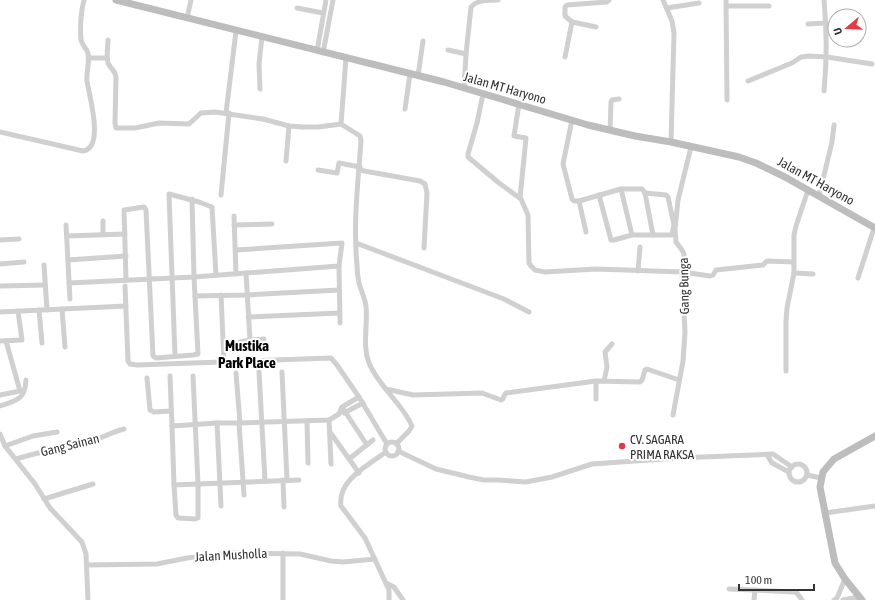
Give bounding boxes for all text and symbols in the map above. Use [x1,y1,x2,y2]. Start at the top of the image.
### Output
north arrow [827,8,867,48]
text: U [831,26,844,36]
street label: Jalan MT Haryono [462,69,548,107]
street label: Jalan MT Haryono [775,154,857,208]
street label: Gang Bunga [676,258,692,314]
district label: Mustika Park Place [218,337,276,371]
street label: Gang Sainan [39,430,101,460]
place label: CV. SAGARA PRIMA RAKSA [630,432,695,462]
marker: CV. SAGARA PRIMA RAKSA [617,441,627,451]
street label: Jalan Musholla [194,546,268,564]
scale bar [739,566,814,592]
text: 100 m [745,573,772,587]

